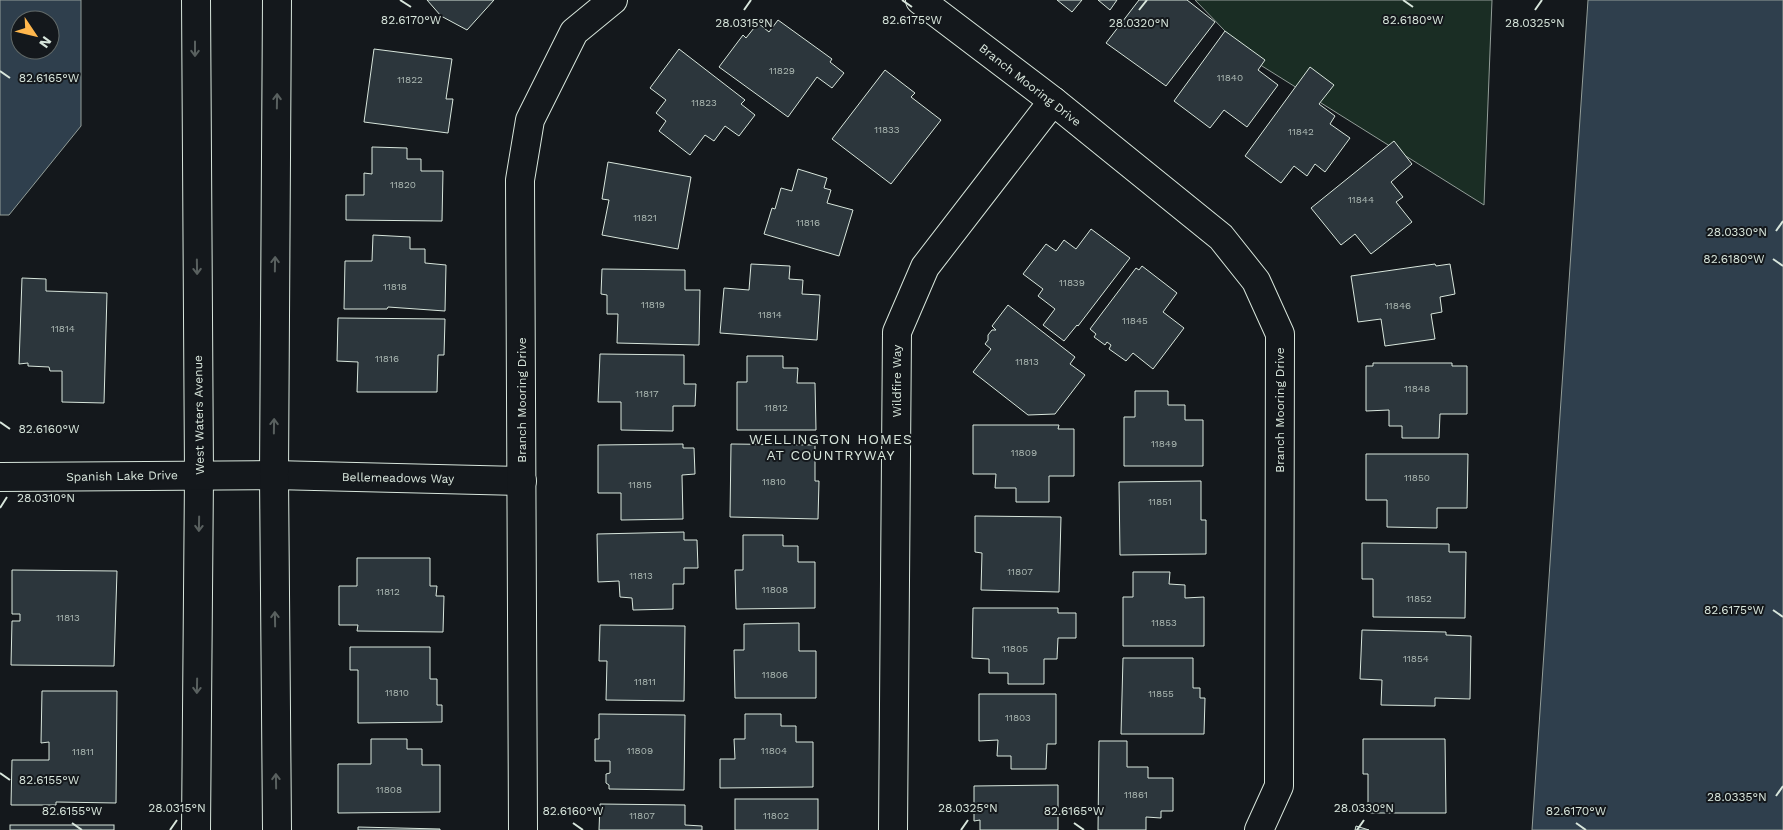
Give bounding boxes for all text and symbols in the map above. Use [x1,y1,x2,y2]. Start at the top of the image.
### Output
north arrow [10,10,60,60]
text: 82.6170°W [381,13,442,27]
text: 82.6175°W [882,13,943,27]
text: 82.6180°W [1382,13,1444,27]
text: 28.0315°N [715,16,773,30]
text: 28.0320°N [1109,16,1169,30]
text: 28.0325°N [1505,16,1565,30]
text: N [36,34,55,51]
one-way arrow [190,40,200,56]
street label: Branch Mooring Drive [976,41,1084,129]
house number: 11829 [769,65,795,76]
text: 82.6165°W [19,71,80,85]
house number: 11840 [1217,72,1243,83]
house number: 11822 [397,74,423,85]
one-way arrow [272,93,282,110]
house number: 11823 [691,97,717,108]
house number: 11833 [874,124,900,135]
house number: 11842 [1288,126,1314,137]
house number: 11820 [390,179,416,190]
house number: 11844 [1348,194,1374,205]
house number: 11821 [633,212,657,223]
house number: 11816 [796,217,820,228]
text: 28.0330°N [1707,225,1767,239]
text: 82.6180°W [1703,252,1765,266]
one-way arrow [271,256,280,272]
one-way arrow [192,258,202,274]
house number: 11839 [1059,277,1085,288]
house number: 11818 [383,281,407,292]
house number: 11819 [641,299,665,310]
house number: 11846 [1385,300,1411,311]
house number: 11814 [758,309,782,320]
house number: 11845 [1122,315,1148,326]
house number: 11814 [51,323,75,334]
street label: Branch Mooring Drive [515,337,529,463]
street label: Wildfire Way [890,344,904,417]
street label: Branch Mooring Drive [1273,347,1287,473]
house number: 11816 [375,353,399,364]
street label: West Waters Avenue [191,355,207,475]
house number: 11813 [1015,356,1039,367]
house number: 11848 [1404,383,1430,394]
house number: 11817 [635,388,659,399]
house number: 11812 [764,402,788,413]
one-way arrow [269,418,279,434]
text: 82.6160°W [18,422,80,436]
district label: WELLINGTON HOMES AT COUNTRYWAY [749,431,913,463]
house number: 11849 [1151,438,1177,449]
house number: 11809 [1011,447,1037,458]
street label: Spanish Lake Drive [66,468,178,484]
street label: Bellemeadows Way [342,470,455,486]
house number: 11850 [1404,472,1430,483]
house number: 11810 [762,476,786,487]
house number: 11815 [628,479,652,490]
text: 28.0310°N [17,491,75,505]
house number: 11851 [1148,496,1172,507]
one-way arrow [194,515,204,531]
house number: 11807 [1007,566,1033,577]
house number: 11813 [629,570,653,581]
house number: 11808 [762,584,788,595]
house number: 11812 [376,586,400,597]
house number: 11852 [1406,593,1432,604]
text: 82.6175°W [1704,603,1765,617]
one-way arrow [270,611,280,628]
house number: 11813 [56,612,80,623]
house number: 11853 [1151,617,1177,628]
house number: 11805 [1002,643,1028,654]
house number: 11854 [1403,653,1429,664]
house number: 11806 [762,669,788,680]
house number: 11811 [634,676,656,687]
one-way arrow [192,678,202,694]
house number: 11810 [385,687,409,698]
house number: 11855 [1148,688,1174,699]
house number: 11803 [1005,712,1031,723]
house number: 11809 [627,745,653,756]
house number: 11804 [761,745,787,756]
house number: 11811 [72,746,94,757]
text: 82.6155°W [19,773,80,787]
one-way arrow [271,774,281,790]
house number: 11808 [376,784,402,795]
house number: 11861 [1124,789,1148,800]
text: 28.0335°N [1707,790,1767,804]
text: 28.0315°N [148,801,206,815]
text: 28.0325°N [938,801,998,815]
text: 28.0330°N [1334,801,1394,815]
text: 82.6155°W [42,804,103,818]
text: 82.6160°W [542,804,604,818]
text: 82.6165°W [1044,804,1105,818]
text: 82.6170°W [1546,804,1607,818]
house number: 11807 [629,810,655,821]
house number: 11802 [763,810,789,821]

